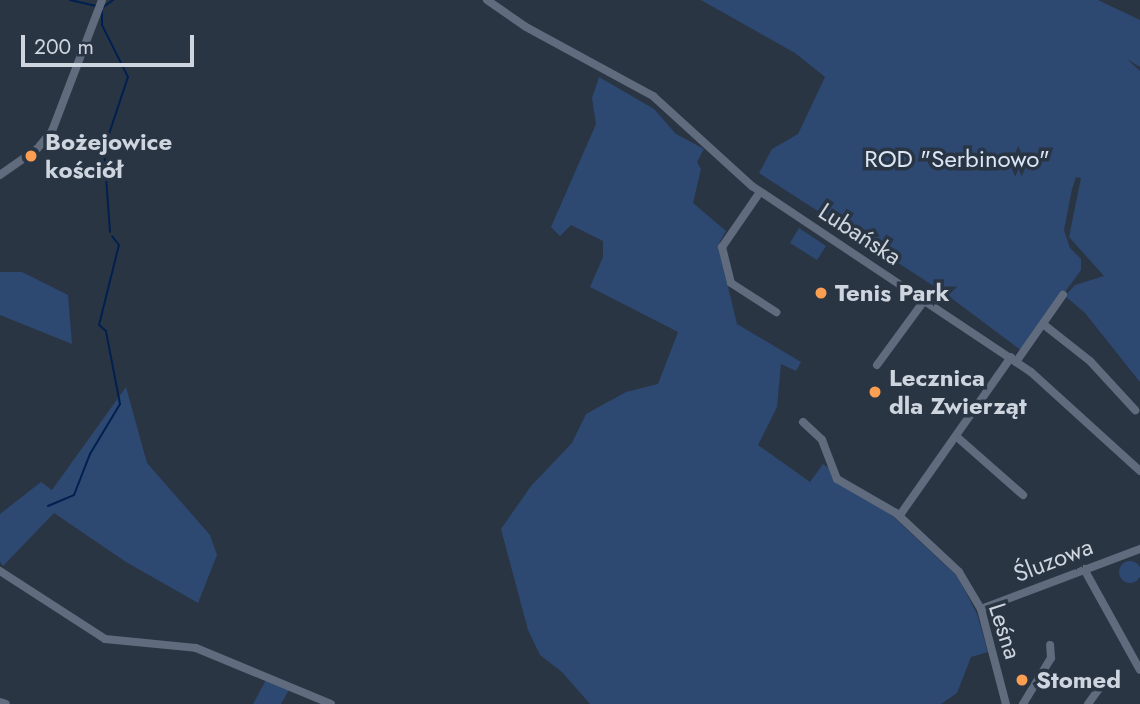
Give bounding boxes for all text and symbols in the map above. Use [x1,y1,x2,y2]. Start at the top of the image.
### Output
scale bar [24,21,198,65]
text: 200 m [34,32,94,62]
place label: Bożejowice kościół [45,128,172,184]
park label: ROD "Serbinowo" [864,145,1050,173]
marker: Bożejowice kościół [23,148,39,164]
street label: Lubańska [813,197,907,271]
place label: Tenis Park [835,279,949,307]
marker: Tenis Park [813,285,829,301]
place label: Lecznica dla Zwierząt [889,364,1027,420]
marker: Lecznica dla Zwierząt [867,384,883,400]
street label: Śluzowa [1009,532,1097,588]
street label: Leśna [983,599,1027,663]
place label: Stomed [1036,666,1121,694]
marker: Stomed [1014,672,1030,688]

